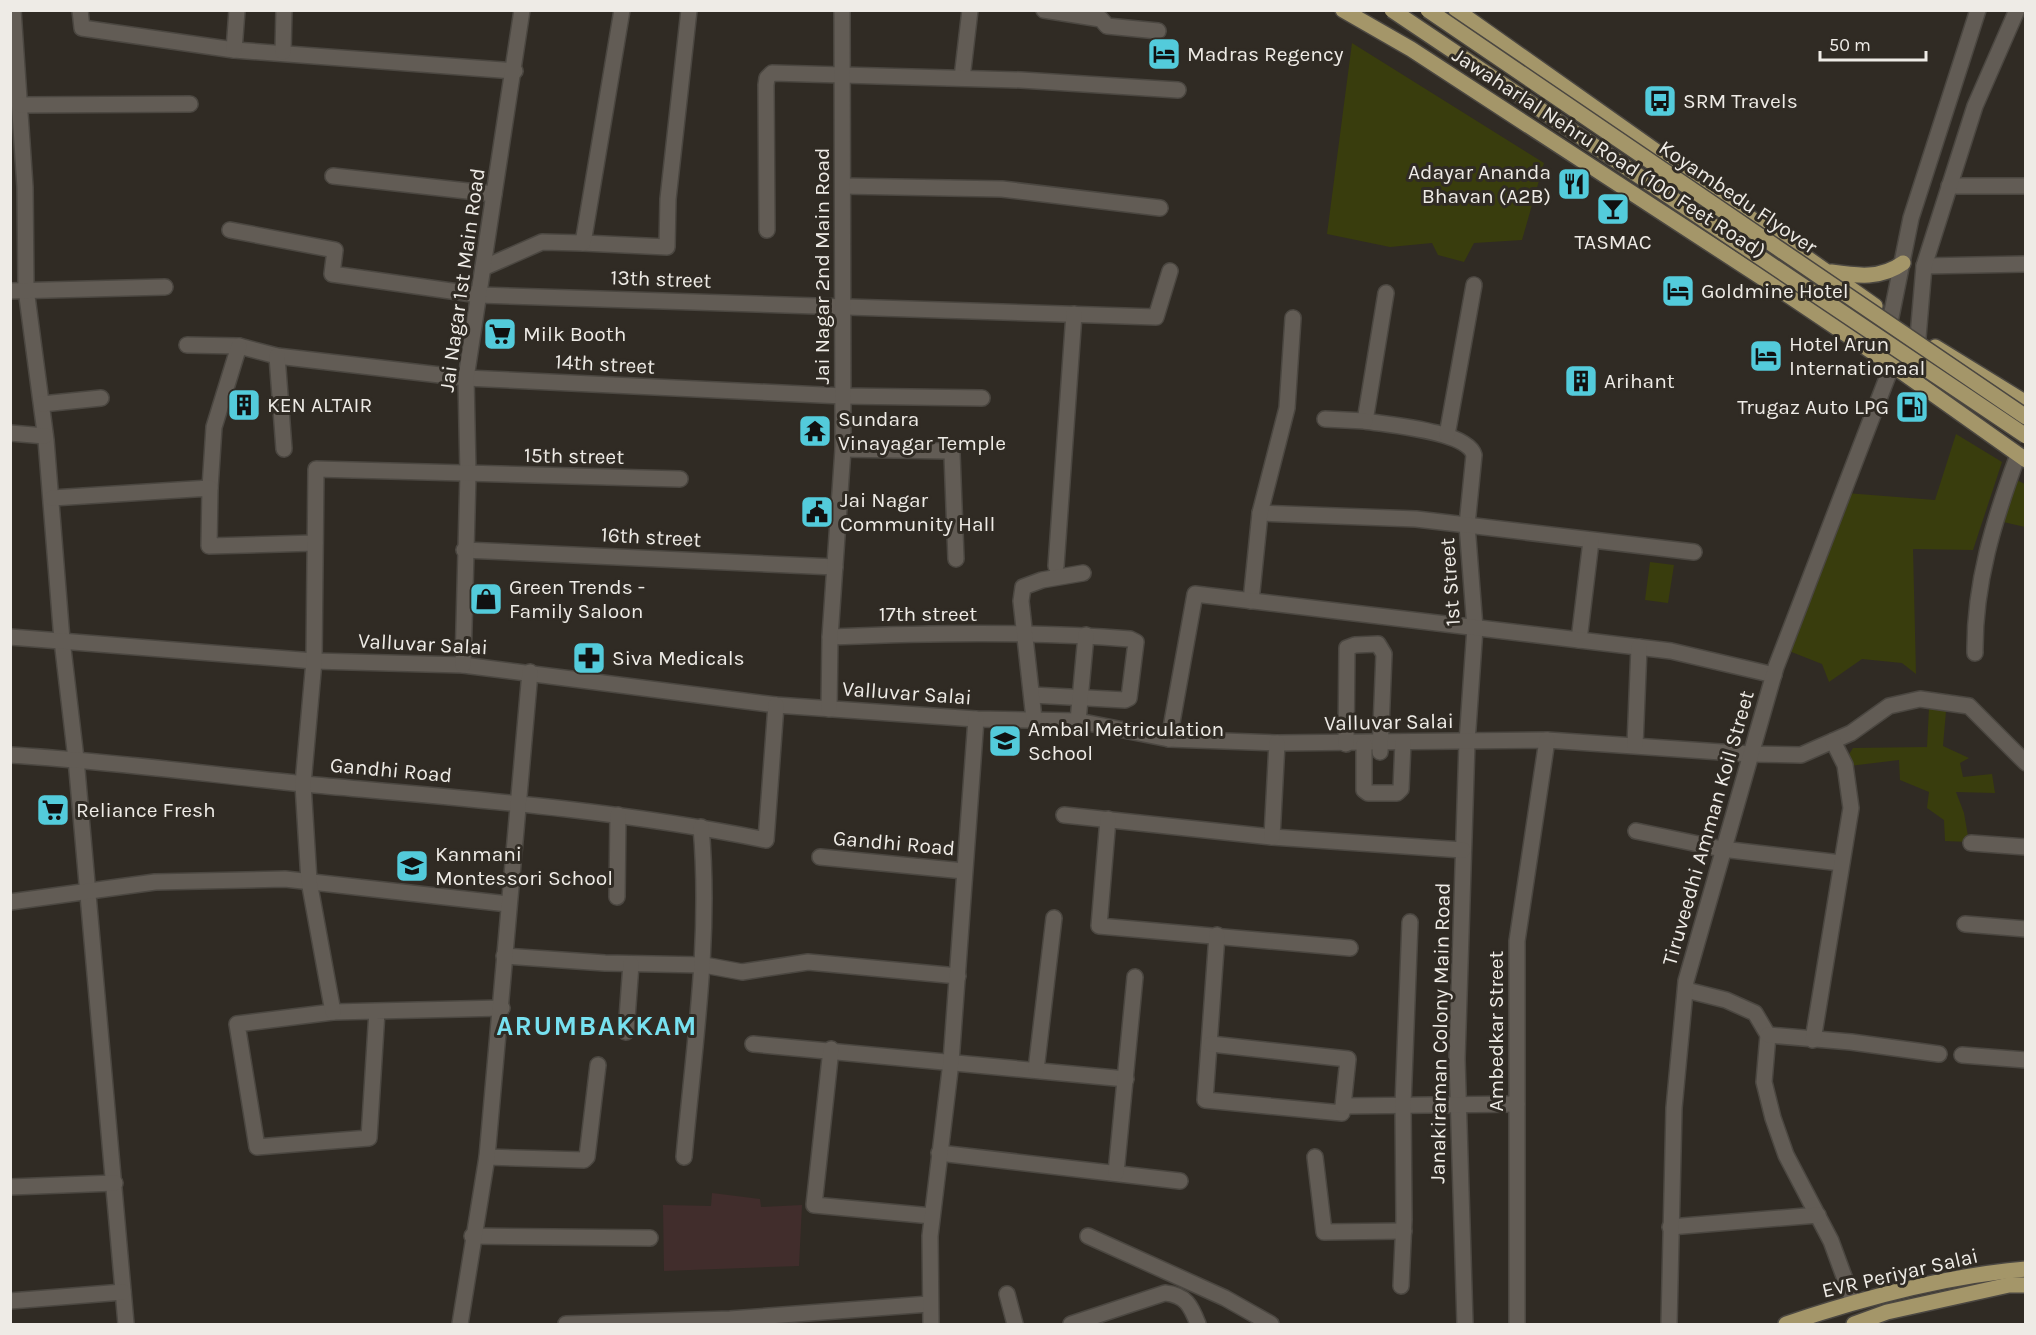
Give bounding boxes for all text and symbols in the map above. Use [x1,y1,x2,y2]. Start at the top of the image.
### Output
scale bar [1820,24,1926,62]
text: 50 m [1829,34,1871,56]
hotel icon: Madras Regency [1146,36,1182,72]
place label: Madras Regency [1187,42,1344,66]
street label: Jawaharlal Nehru Road (100 Feet Road) [1448,43,1770,263]
bus stop icon: SRM Travels [1642,83,1678,119]
place label: SRM Travels [1683,89,1798,113]
street label: Koyambedu Flyover [1654,135,1822,259]
street label: Jai Nagar 2nd Main Road [810,147,834,385]
place label: Adayar Ananda Bhavan (A2B) [1408,160,1551,208]
restaurant icon: Adayar Ananda Bhavan (A2B) [1556,166,1592,202]
street label: Jai Nagar 1st Main Road [434,167,490,393]
bar icon: TASMAC [1595,191,1631,227]
place label: TASMAC [1574,230,1652,254]
street label: 13th street [610,265,712,293]
hotel icon: Goldmine Hotel [1660,273,1696,309]
place label: Goldmine Hotel [1701,279,1849,303]
supermarket icon: Milk Booth [482,316,518,352]
place label: Milk Booth [523,322,626,346]
place label: Hotel Arun Internationaal [1789,332,1925,380]
hotel icon: Hotel Arun Internationaal [1748,338,1784,374]
street label: 14th street [554,349,656,379]
building icon: Arihant [1563,363,1599,399]
place label: Arihant [1604,369,1675,393]
building icon: KEN ALTAIR [226,387,262,423]
fuel station icon: Trugaz Auto LPG [1894,389,1930,425]
place label: KEN ALTAIR [267,393,372,417]
place label: Trugaz Auto LPG [1737,395,1889,419]
place label: Sundara Vinayagar Temple [838,407,1006,455]
temple icon: Sundara Vinayagar Temple [797,413,833,449]
street label: 15th street [524,443,624,469]
place label: Jai Nagar Community Hall [840,488,995,536]
public building icon: Jai Nagar Community Hall [799,494,835,530]
street label: 16th street [600,522,702,552]
street label: 1st Street [1435,537,1465,627]
place label: Green Trends - Family Saloon [509,575,645,623]
shop icon: Green Trends - Family Saloon [468,581,504,617]
street label: 17th street [879,602,977,626]
street label: Valluvar Salai [358,629,488,659]
pharmacy icon: Siva Medicals [571,640,607,676]
place label: Siva Medicals [612,646,745,670]
street label: Valluvar Salai [841,677,973,709]
street label: Tiruveedhi Amman Koil Street [1657,688,1759,968]
street label: Valluvar Salai [1324,709,1454,735]
place label: Ambal Metriculation School [1028,717,1224,765]
school or university icon: Ambal Metriculation School [987,723,1023,759]
street label: Gandhi Road [329,753,453,787]
supermarket icon: Reliance Fresh [35,792,71,828]
place label: Reliance Fresh [76,798,216,822]
street label: Gandhi Road [832,826,956,860]
place label: Kanmani Montessori School [435,842,613,890]
school or university icon: Kanmani Montessori School [394,848,430,884]
street label: Janakiraman Colony Main Road [1425,882,1455,1184]
street label: Ambedkar Street [1484,950,1508,1112]
district label: ARUMBAKKAM [496,1010,698,1042]
street label: EVR Periyar Salai [1820,1243,1980,1303]

